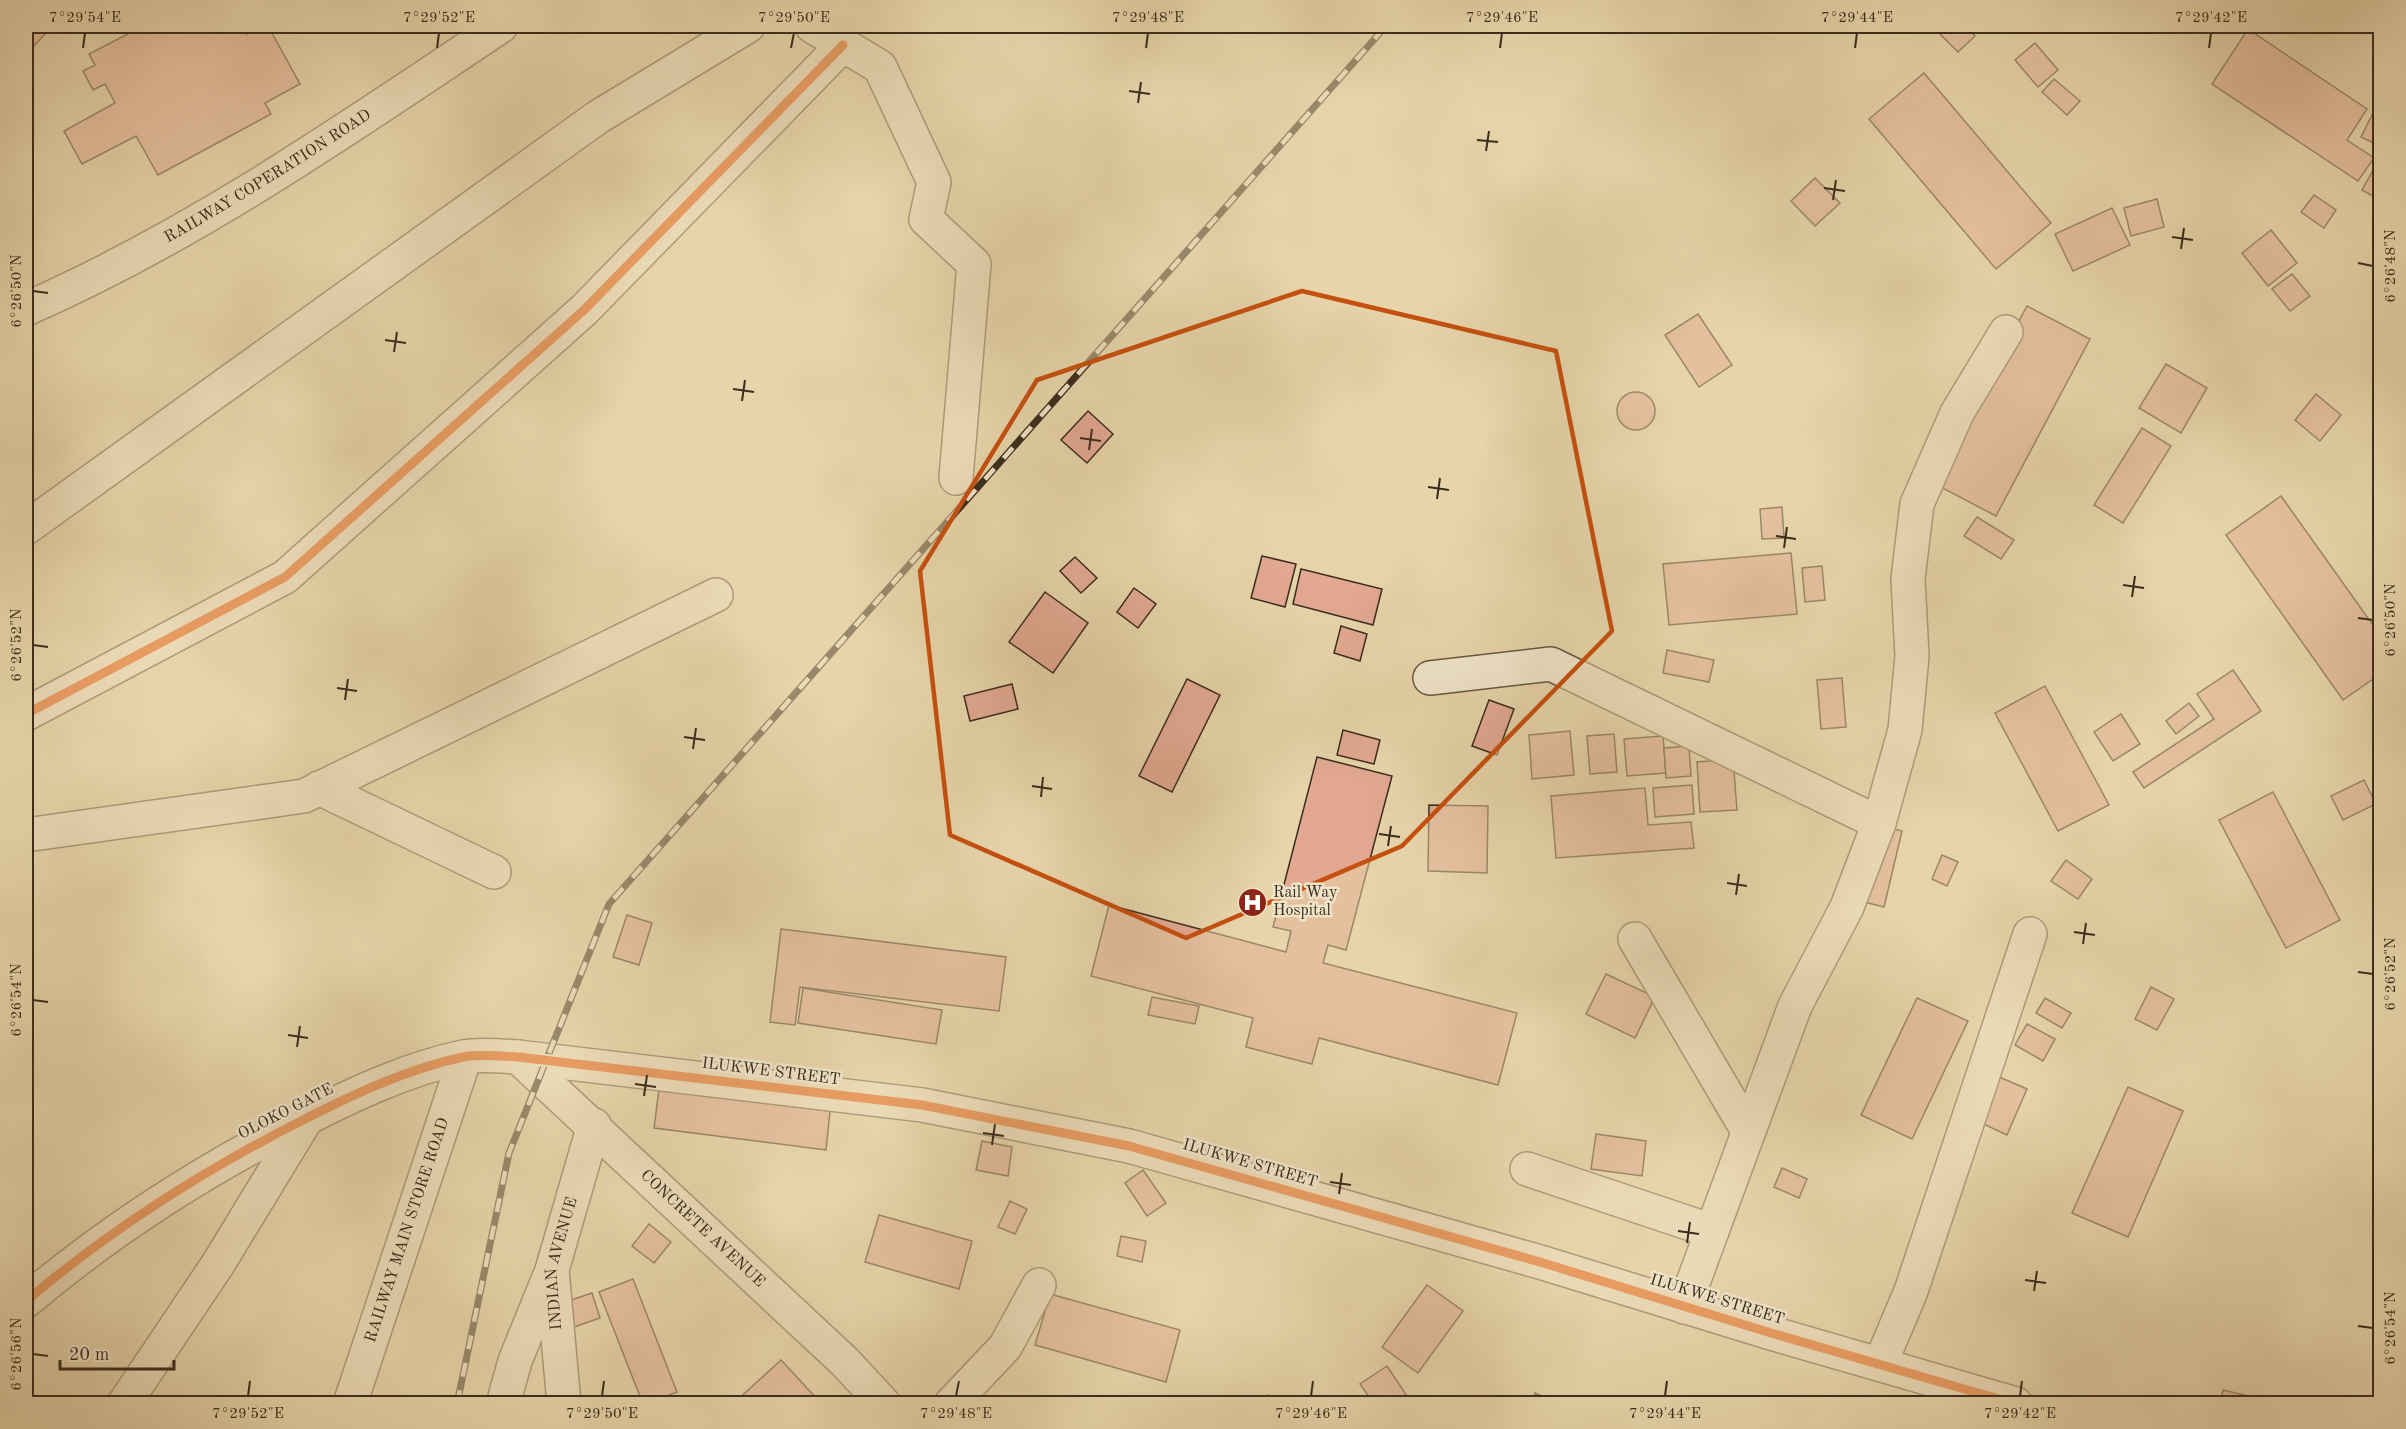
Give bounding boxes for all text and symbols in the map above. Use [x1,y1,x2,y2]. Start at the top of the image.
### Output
text: 7°29'54"E [49,11,121,26]
text: 7°29'52"E [403,11,475,26]
text: 7°29'50"E [758,11,830,26]
text: 7°29'48"E [1112,11,1184,26]
text: 7°29'46"E [1466,11,1538,26]
text: 7°29'44"E [1821,11,1893,26]
text: 7°29'42"E [2175,11,2247,26]
street label: RAILWAY COPERATION ROAD [162,107,374,246]
text: 6°26'48"N [2384,229,2399,303]
text: 6°26'50"N [10,254,25,328]
text: 6°26'50"N [2384,583,2399,657]
text: 6°26'52"N [10,608,25,682]
place label: Rail Way Hospital [1273,885,1338,919]
hospital icon: Rail Way Hospital [1236,886,1268,918]
text: 6°26'52"N [2384,937,2399,1011]
text: 6°26'54"N [10,963,25,1037]
street label: ILUKWE STREET [701,1056,841,1088]
street label: OLOKO GATE [236,1081,336,1143]
street label: RAILWAY MAIN STORE ROAD [363,1116,452,1345]
street label: ILUKWE STREET [1181,1137,1319,1191]
street label: CONCRETE AVENUE [637,1167,767,1290]
street label: INDIAN AVENUE [544,1196,581,1331]
street label: ILUKWE STREET [1648,1272,1786,1328]
text: 6°26'54"N [2384,1291,2399,1365]
text: 6°26'56"N [10,1317,25,1391]
scale bar [60,1333,174,1371]
text: 20 m [69,1346,109,1364]
text: 7°29'52"E [212,1407,284,1422]
text: 7°29'50"E [566,1407,638,1422]
text: 7°29'48"E [920,1407,992,1422]
text: 7°29'46"E [1275,1407,1347,1422]
text: 7°29'44"E [1629,1407,1701,1422]
text: 7°29'42"E [1984,1407,2056,1422]

